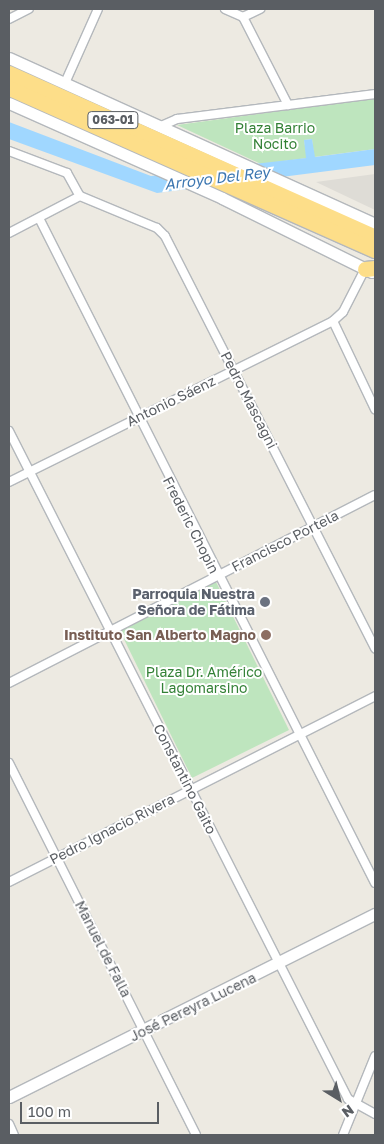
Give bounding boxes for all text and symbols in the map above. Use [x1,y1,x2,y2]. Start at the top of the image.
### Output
road number: 063-01 [87,110,139,130]
park label: Plaza Barrio Nocito [235,120,315,152]
water label: Arroyo Del Rey [163,163,271,193]
street label: Pedro Mascagni [217,349,281,451]
street label: Antonio Sáenz [124,372,218,430]
street label: Frederic Chopin [159,474,223,576]
street label: Francisco Portela [229,507,341,575]
place label: Parroquia Nuestra Señora de Fátima [132,586,255,618]
marker: Parroquia Nuestra Señora de Fátima [259,596,271,608]
place label: Instituto San Alberto Magno [64,627,256,643]
marker: Instituto San Alberto Magno [260,629,272,641]
park label: Plaza Dr. Américo Lagomarsino [146,664,262,696]
street label: Constantino Gaito [150,721,220,837]
street label: Pedro Ignacio Rivera [47,790,177,868]
street label: Manuel de Falla [71,898,135,1000]
street label: José Pereyra Lucena [127,969,259,1045]
north arrow [314,1074,364,1124]
scale bar [22,1092,161,1124]
text: 100 m [28,1102,71,1120]
text: N [339,1102,357,1122]

